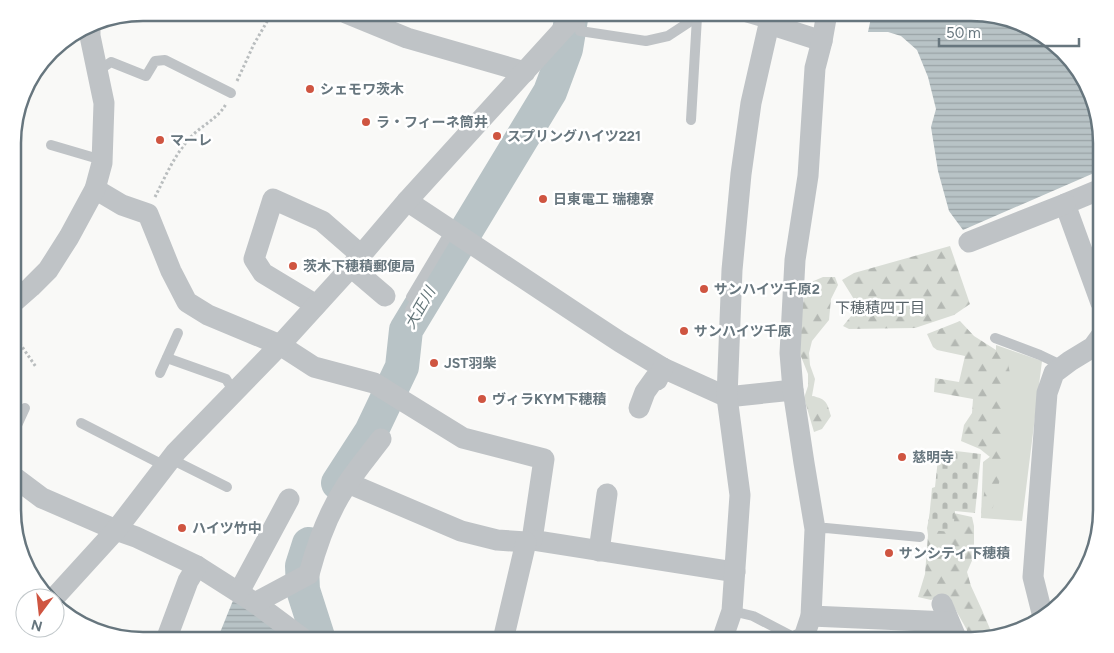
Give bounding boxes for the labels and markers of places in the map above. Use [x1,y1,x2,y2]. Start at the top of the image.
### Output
place label: シェモワ茨木 [320,81,404,98]
marker: シェモワ茨木 [304,83,316,95]
place label: ラ・フィーネ筒井 [376,114,488,131]
marker: ラ・フィーネ筒井 [360,116,372,128]
place label: スプリングハイツ221 [507,128,641,145]
marker: スプリングハイツ221 [491,130,503,142]
place label: マーレ [170,132,212,149]
marker: マーレ [154,134,166,146]
place label: 日東電工 瑞穂寮 [553,191,654,208]
marker: 日東電工 瑞穂寮 [537,193,549,205]
place label: 茨木下穂積郵便局 [303,258,415,275]
marker: 茨木下穂積郵便局 [287,260,299,272]
place label: サンハイツ千原2 [714,281,820,298]
marker: サンハイツ千原2 [698,283,710,295]
place label: サンハイツ千原 [694,323,792,340]
marker: サンハイツ千原 [678,325,690,337]
place label: JST羽柴 [444,355,496,372]
marker: JST羽柴 [428,357,440,369]
place label: ヴィラKYM下穂積 [492,391,606,408]
marker: ヴィラKYM下穂積 [476,393,488,405]
place label: 慈明寺 [912,449,954,466]
marker: 慈明寺 [896,451,908,463]
place label: ハイツ竹中 [192,520,262,537]
marker: ハイツ竹中 [176,522,188,534]
place label: サンシティ下穂積 [899,545,1010,562]
marker: サンシティ下穂積 [883,547,895,559]

